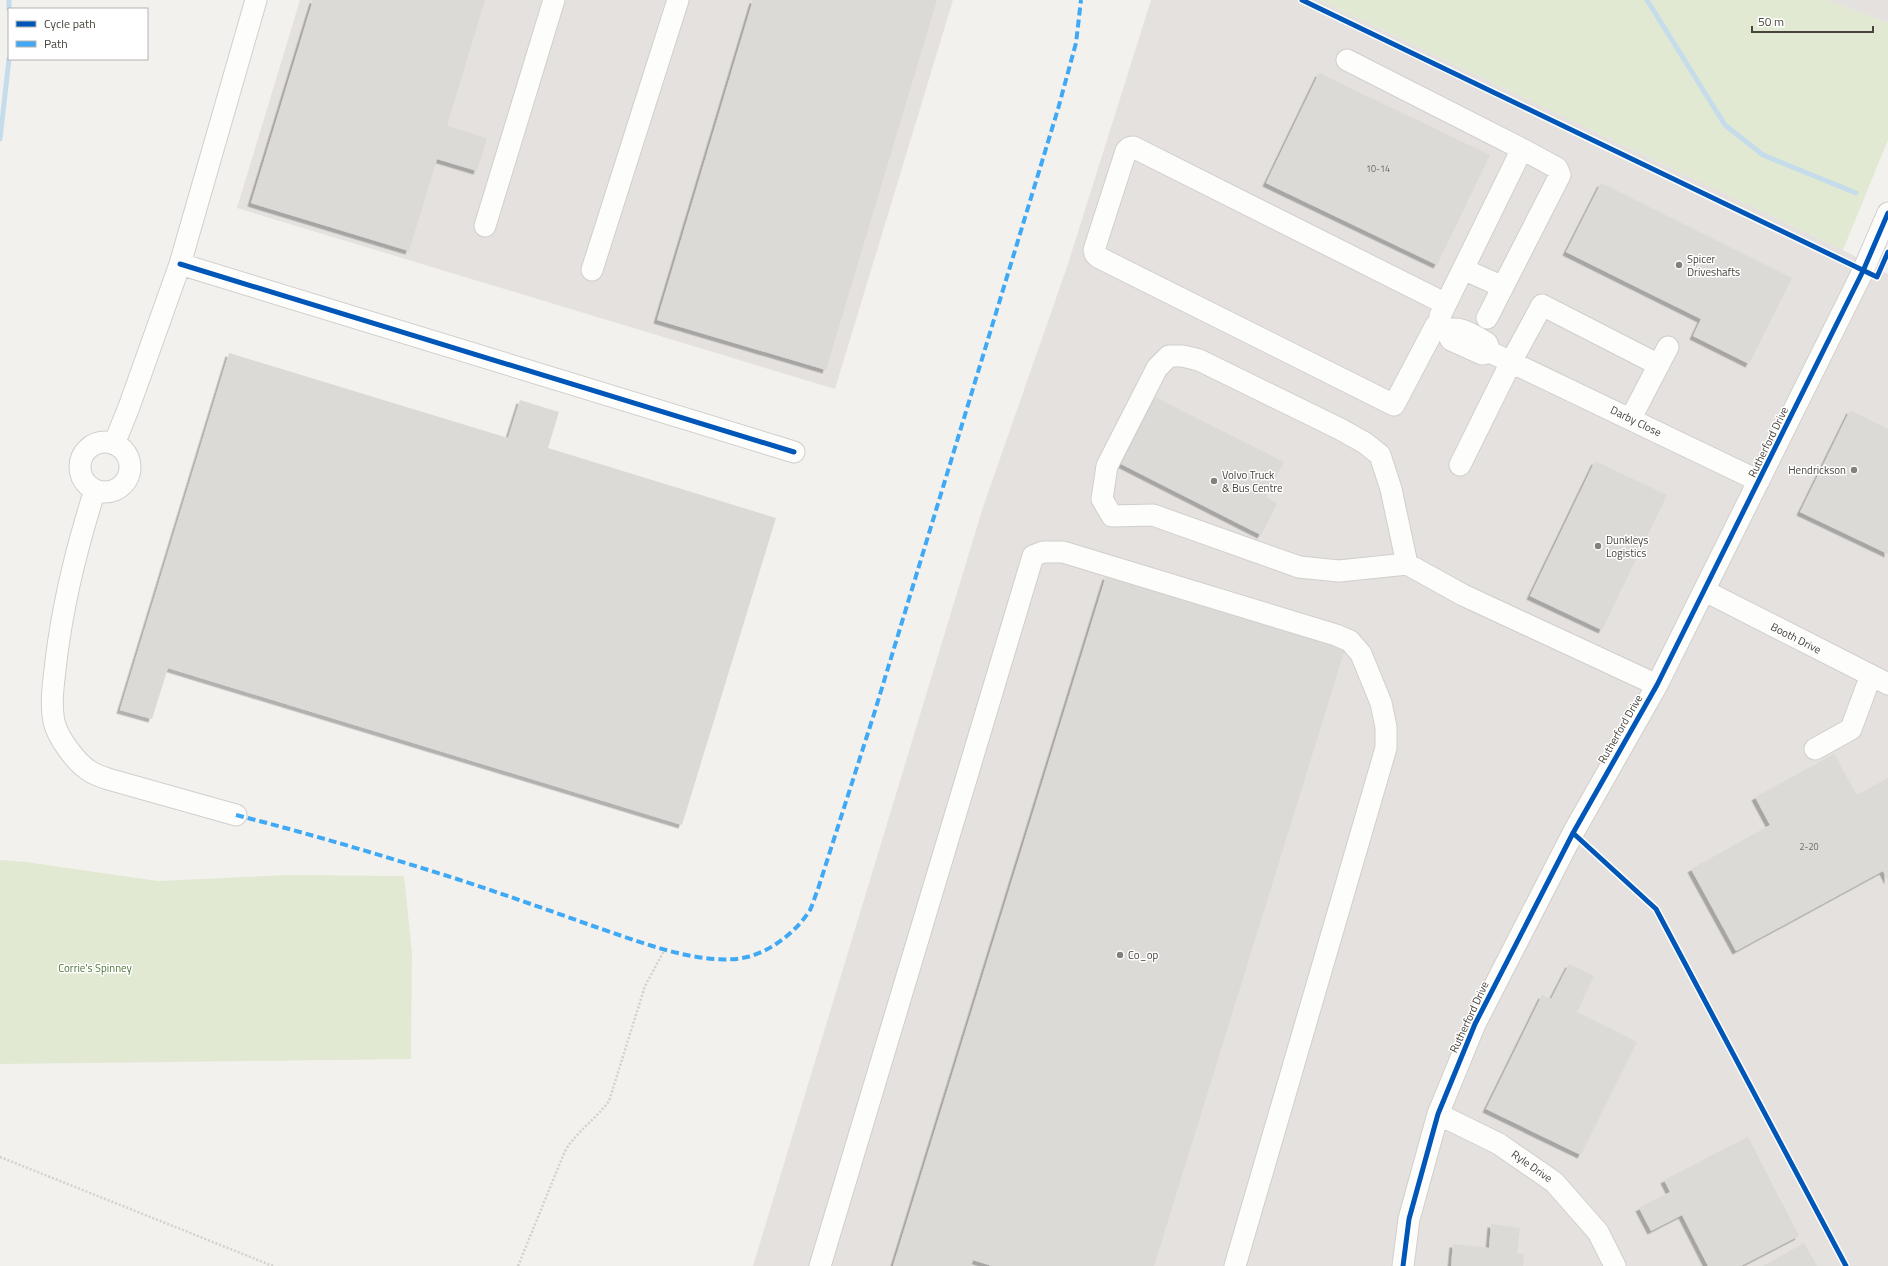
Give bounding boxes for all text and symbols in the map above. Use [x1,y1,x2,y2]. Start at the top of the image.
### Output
legend [8,8,148,60]
scale bar [1752,8,1873,34]
text: 50 m [1758,12,1784,31]
text: Cycle path [44,14,96,33]
text: Path [44,34,68,53]
house number: 10-14 [1366,162,1390,175]
place label: Spicer Driveshafts [1687,251,1740,280]
marker: Spicer Driveshafts [1674,260,1684,270]
street label: Darby Close [1608,402,1665,440]
street label: Rutherford Drive [1744,403,1792,480]
place label: Hendrickson [1788,462,1846,478]
marker: Hendrickson [1849,465,1859,475]
place label: Volvo Truck & Bus Centre [1222,467,1283,496]
marker: Volvo Truck & Bus Centre [1209,476,1219,486]
place label: Dunkleys Logistics [1606,532,1648,561]
marker: Dunkleys Logistics [1593,541,1603,551]
street label: Booth Drive [1768,618,1824,658]
street label: Rutherford Drive [1594,691,1646,766]
house number: 2-20 [1799,840,1819,853]
place label: Co_op [1128,947,1158,963]
marker: Co_op [1115,950,1125,960]
park label: Corrie's Spinney [58,960,133,976]
street label: Rutherford Drive [1445,978,1493,1055]
street label: Ryle Drive [1508,1146,1556,1186]

